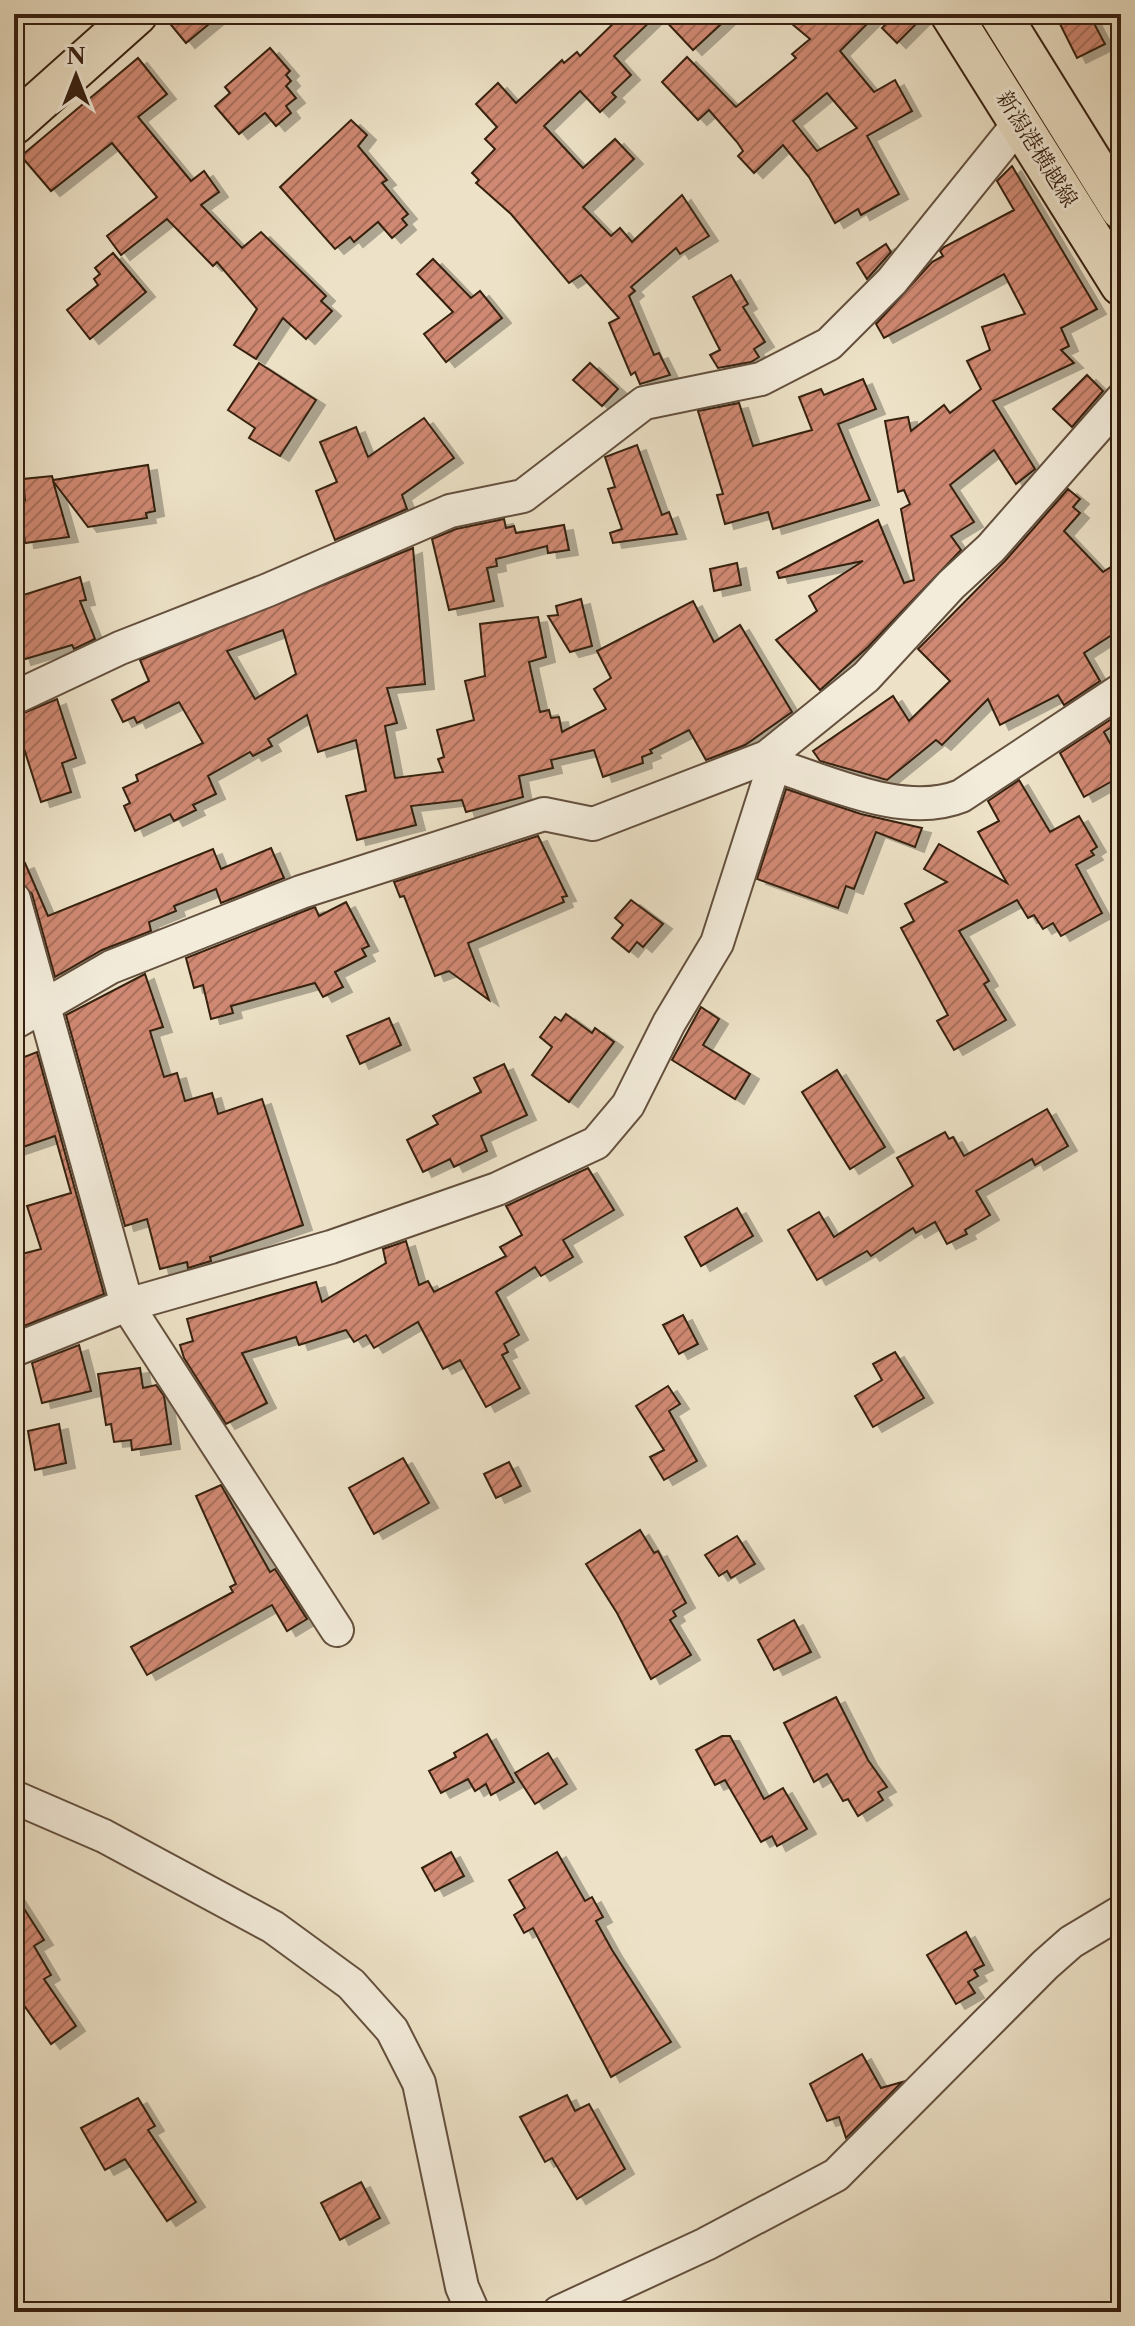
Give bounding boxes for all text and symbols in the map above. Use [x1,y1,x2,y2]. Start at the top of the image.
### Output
north arrow [36,36,116,116]
text: N [66,43,86,70]
street label: 新潟港横越線 [991,86,1083,212]

